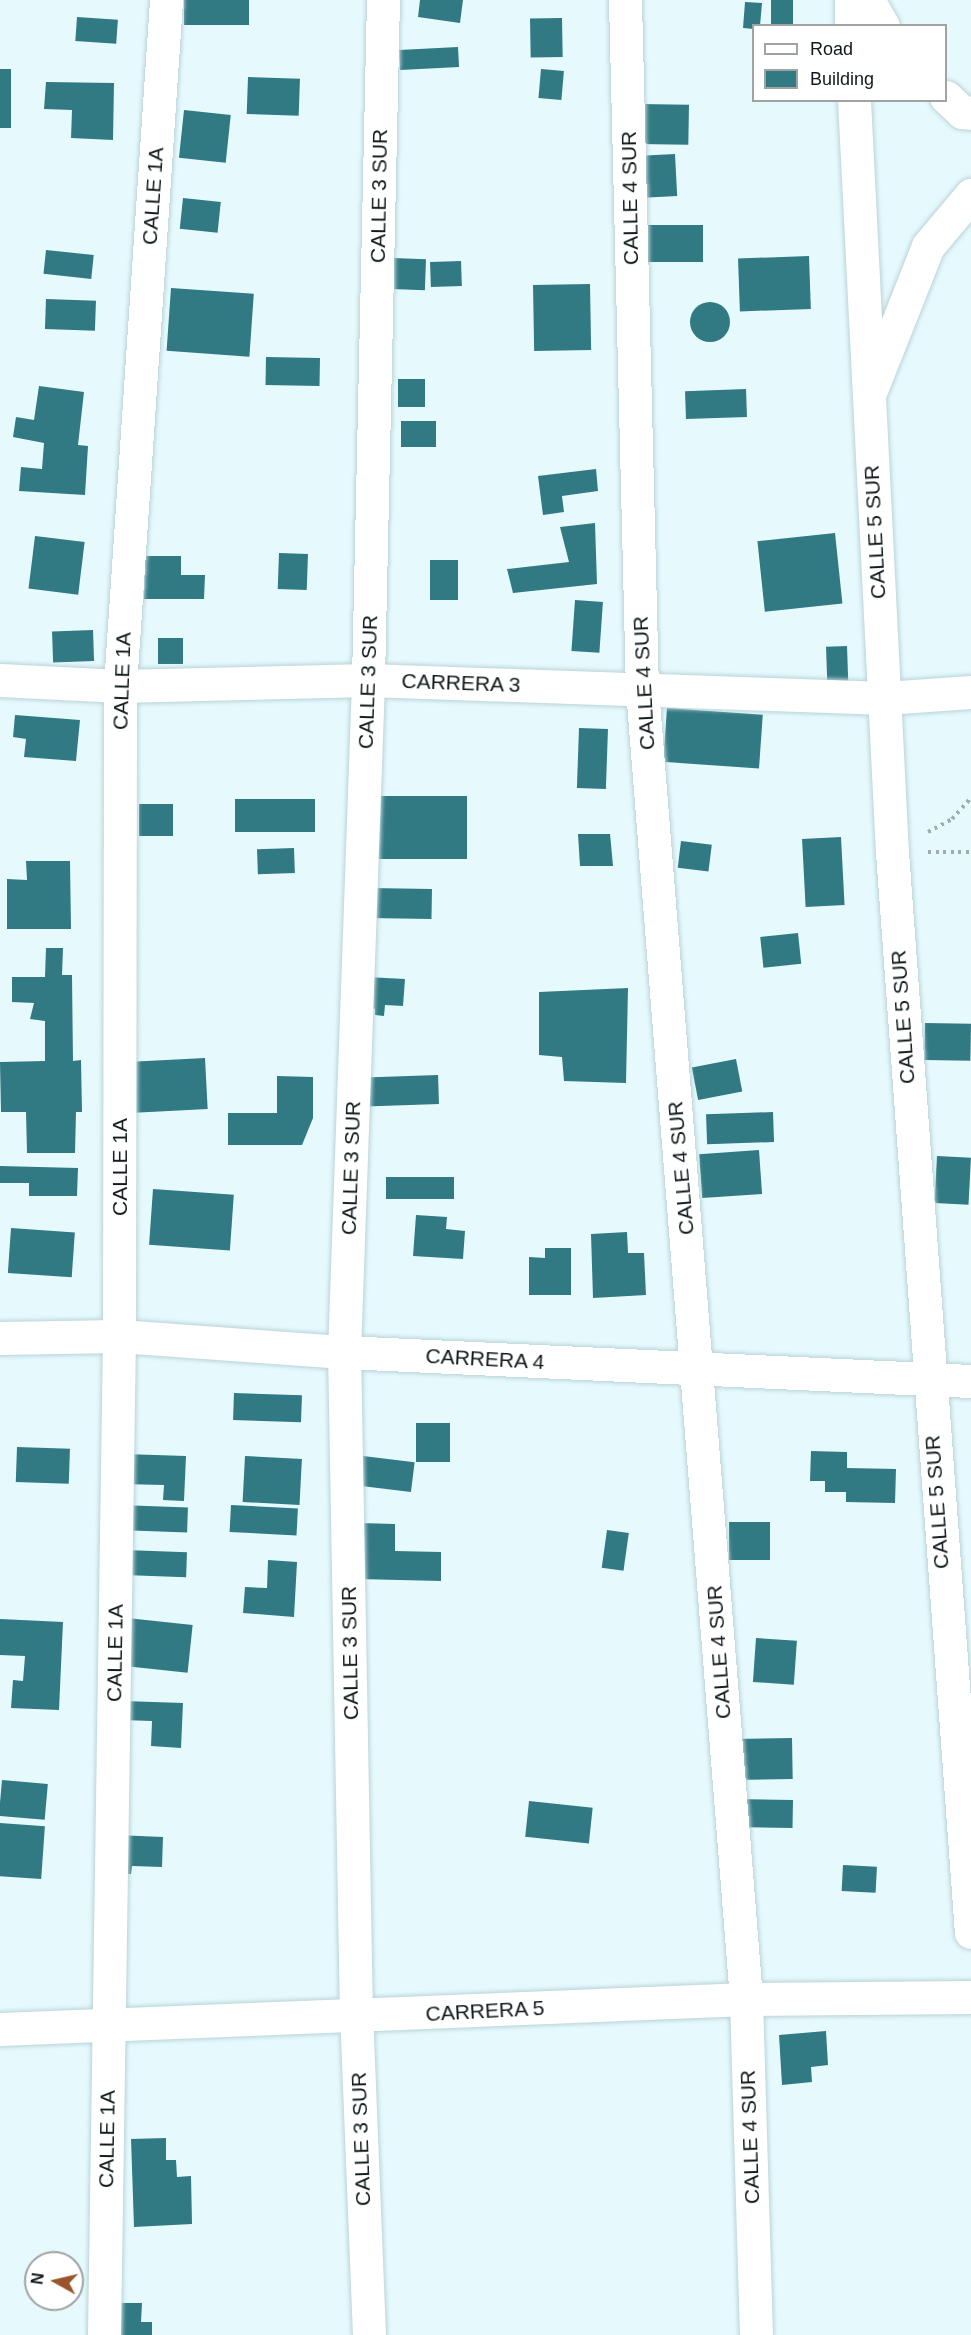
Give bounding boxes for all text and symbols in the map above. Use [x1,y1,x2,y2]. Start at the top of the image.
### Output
legend [752,24,947,102]
text: Road [810,39,853,59]
text: Building [810,69,874,89]
street label: CALLE 3 SUR [365,129,393,263]
street label: CALLE 4 SUR [616,131,644,265]
street label: CALLE 1A [137,146,169,246]
street label: CALLE 5 SUR [859,464,891,600]
street label: CALLE 3 SUR [353,614,383,750]
street label: CALLE 4 SUR [628,615,660,751]
street label: CALLE 1A [108,632,136,730]
street label: CARRERA 3 [400,668,522,698]
street label: CALLE 5 SUR [886,949,920,1085]
street label: CALLE 3 SUR [336,1100,366,1236]
street label: CALLE 4 SUR [663,1100,699,1236]
street label: CALLE 1A [107,1118,133,1216]
street label: CARRERA 4 [424,1343,546,1375]
street label: CALLE 5 SUR [920,1434,954,1570]
street label: CALLE 4 SUR [702,1584,736,1720]
street label: CALLE 3 SUR [336,1586,364,1720]
street label: CALLE 1A [102,1604,128,1702]
street label: CARRERA 5 [424,1995,546,2027]
street label: CALLE 4 SUR [735,2069,765,2205]
street label: CALLE 3 SUR [346,2071,376,2207]
street label: CALLE 1A [94,2090,120,2188]
north arrow [24,2251,84,2311]
text: N [28,2272,47,2286]

